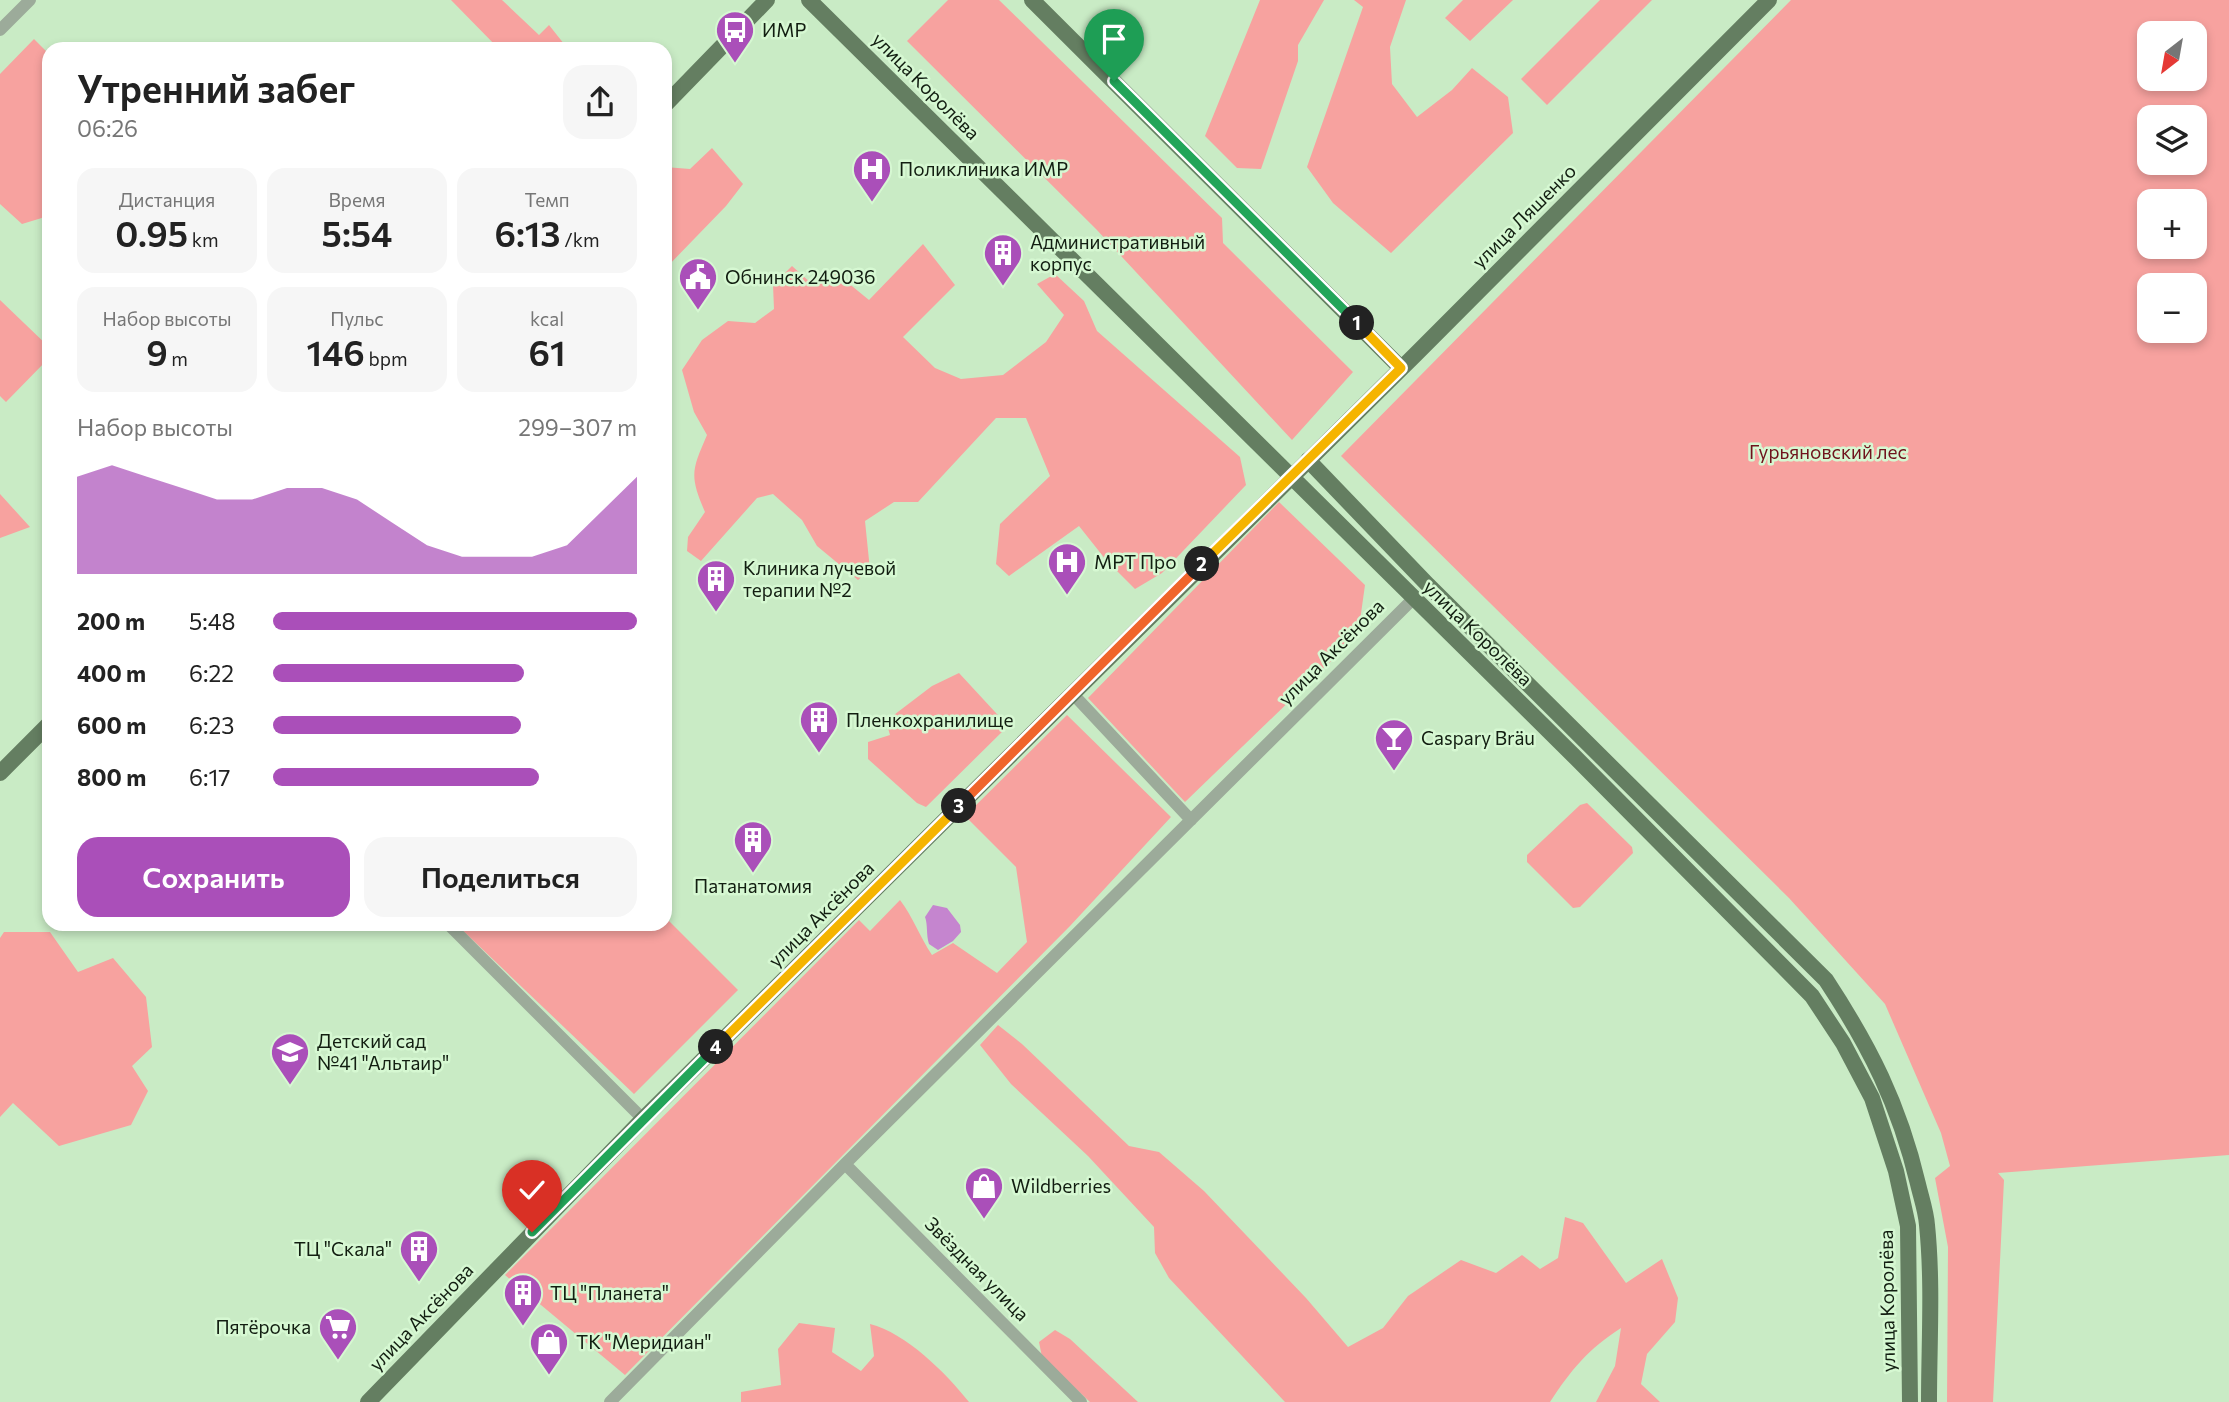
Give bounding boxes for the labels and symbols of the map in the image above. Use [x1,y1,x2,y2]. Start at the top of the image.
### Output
bus stop icon: ИМР [714,9,756,64]
pin [1084,9,1144,81]
place label: ИМР [762,18,807,41]
north arrow [2137,21,2207,91]
street label: улица Королёва [868,27,985,144]
hospital icon: Поликлиника ИМР [851,148,893,203]
place label: Поликлиника ИМР [899,157,1068,180]
street label: улица Ляшенко [1467,159,1580,272]
place label: Административный корпус [1030,230,1205,275]
building icon: Административный корпус [982,232,1024,287]
public building icon: Обнинск 249036 [677,256,719,311]
place label: Обнинск 249036 [725,265,876,288]
pin: 1 [1340,306,1374,340]
park label: Гурьяновский лес [1749,440,1907,463]
hospital icon: МРТ Про [1046,541,1088,596]
pin: 2 [1184,546,1220,582]
place label: МРТ Про [1094,550,1177,573]
place label: Клиника лучевой терапии №2 [743,556,896,601]
building icon: Клиника лучевой терапии №2 [695,558,737,613]
street label: улица Королёва [1419,575,1538,690]
street label: улица Аксёнова [1273,594,1388,709]
building icon: Пленкохранилище [798,699,840,754]
place label: Пленкохранилище [846,708,1013,731]
bar icon: Caspary Bräu [1373,717,1415,772]
place label: Caspary Bräu [1421,726,1535,749]
pin: 3 [942,788,976,824]
building icon: Патанатомия [732,819,774,874]
street label: улица Аксёнова [763,856,878,971]
place label: Патанатомия [694,874,812,897]
place label: Детский сад №41 "Альтаир" [317,1029,449,1074]
pin: 4 [698,1030,734,1064]
school or university icon: Детский сад №41 "Альтаир" [269,1031,311,1086]
pin [502,1160,562,1232]
shop icon: Wildberries [963,1165,1005,1220]
place label: Wildberries [1011,1174,1111,1197]
street label: Звёздная улица [921,1212,1034,1325]
building icon: ТЦ "Скала" [398,1228,440,1283]
street label: улица Королёва [1874,1230,1899,1372]
place label: ТЦ "Скала" [294,1237,392,1260]
street label: улица Аксёнова [364,1258,478,1375]
building icon: ТЦ "Планета" [502,1272,544,1327]
place label: ТЦ "Планета" [550,1281,669,1304]
supermarket icon: Пятёрочка [317,1306,359,1361]
place label: Пятёрочка [215,1315,311,1338]
shop icon: ТК "Меридиан" [528,1321,570,1376]
place label: ТК "Меридиан" [576,1330,712,1353]

